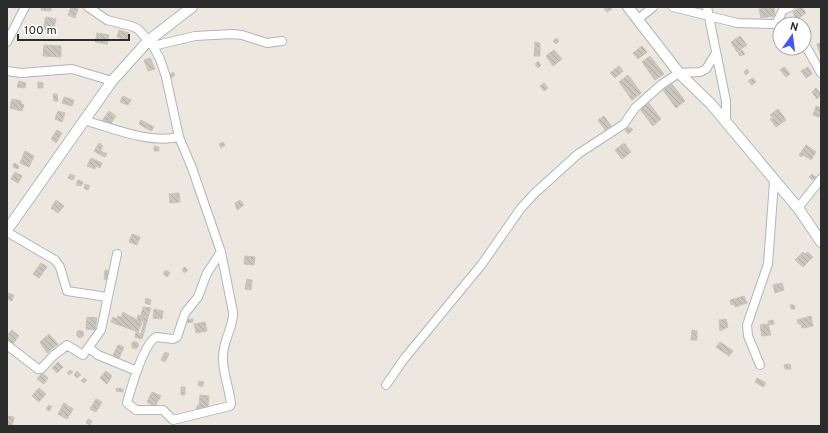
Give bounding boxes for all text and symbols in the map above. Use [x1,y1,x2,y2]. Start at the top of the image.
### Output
scale bar [18,16,129,42]
north arrow [772,16,812,56]
text: N [789,20,800,35]
text: 100 m [24,23,57,39]

